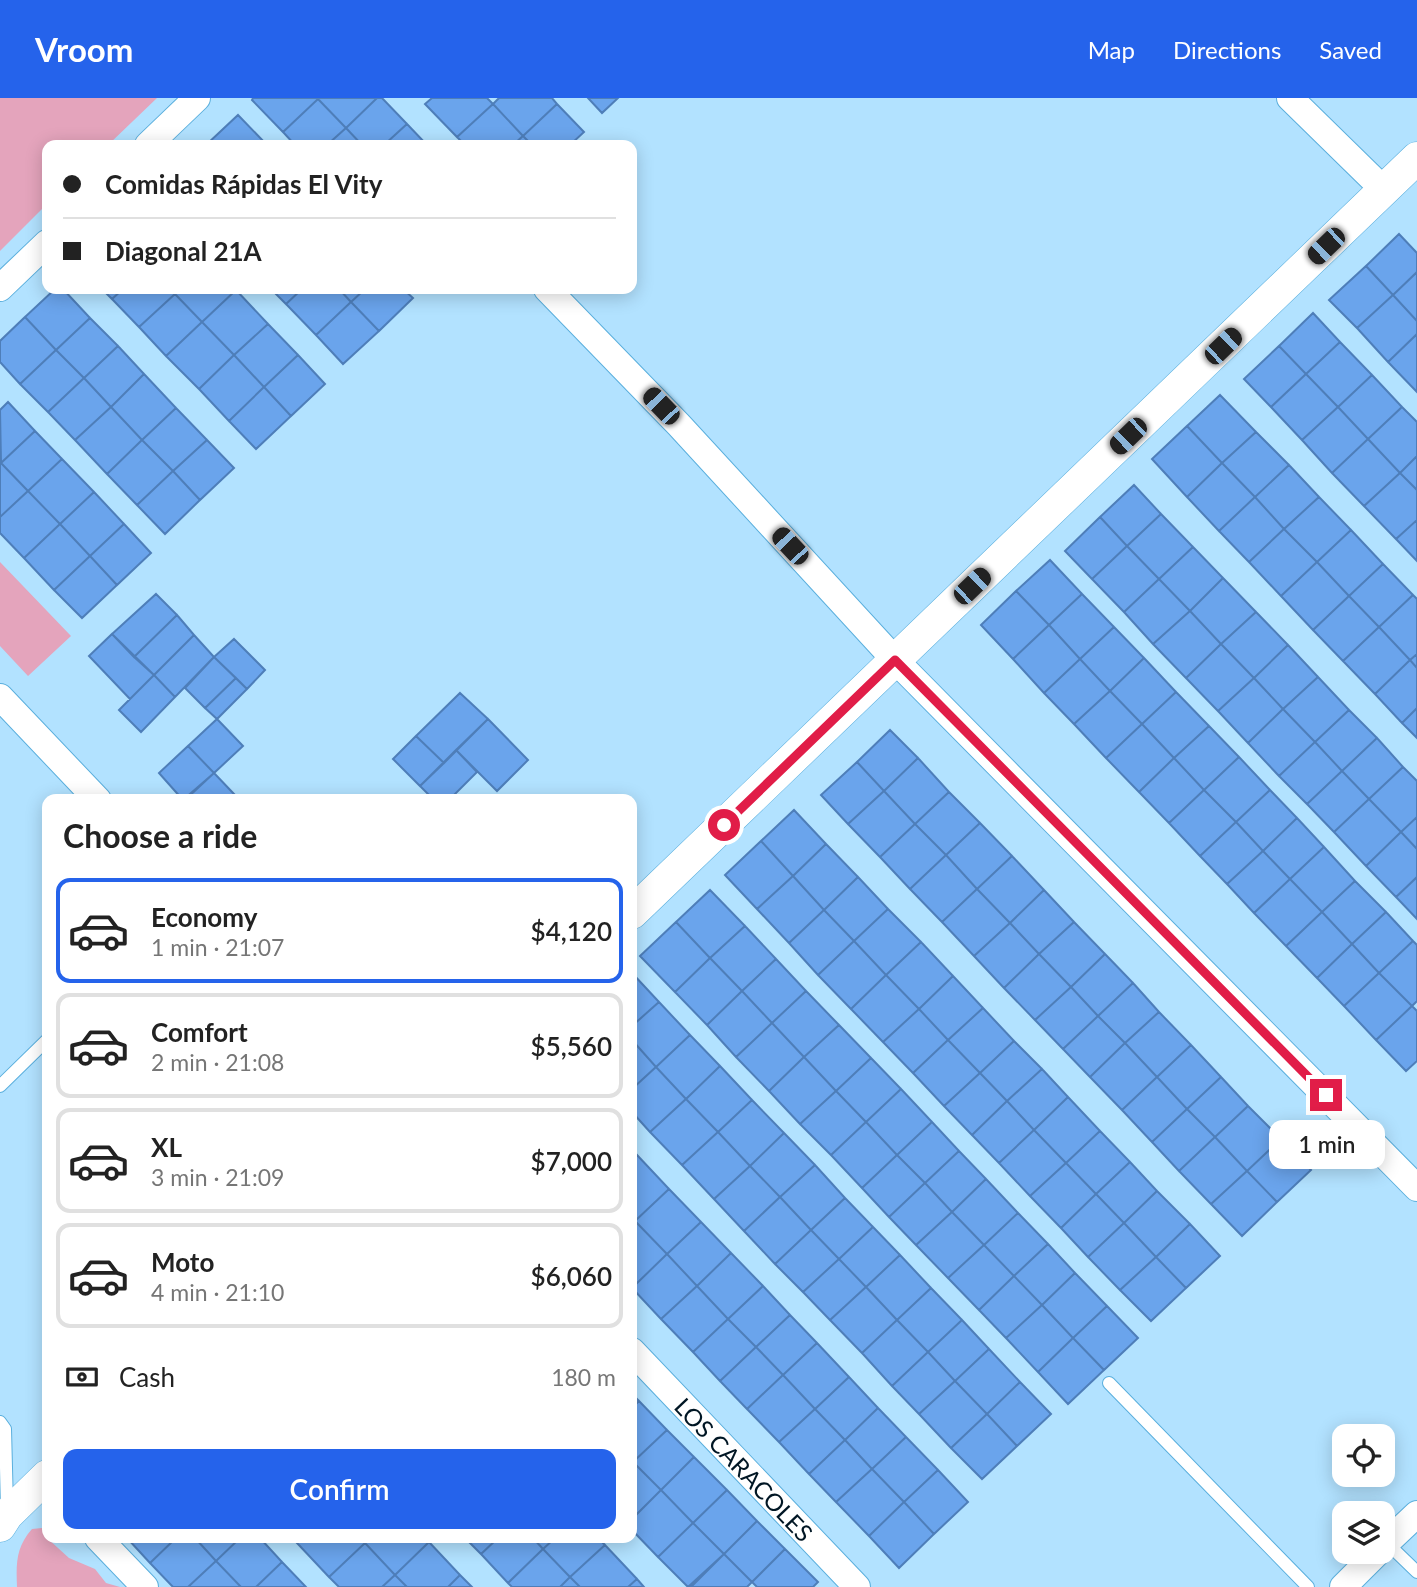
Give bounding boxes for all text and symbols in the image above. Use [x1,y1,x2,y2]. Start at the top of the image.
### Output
text: Vroom [35,29,133,69]
text: Map [1088,35,1135,64]
text: Directions [1173,35,1281,64]
text: Saved [1319,35,1382,64]
text: Comidas Rápidas El Vity [105,168,382,200]
car [1304,224,1349,268]
text: Diagonal 21A [105,235,262,267]
car [1201,324,1246,368]
car [639,384,684,428]
car [1106,414,1151,458]
car [768,523,813,569]
car [950,564,995,608]
route start [708,809,740,841]
text: Choose a ride [63,816,257,855]
icon: car [67,899,130,962]
text: Economy [151,901,257,933]
text: $4,120 [531,915,612,947]
text: 1 min · 21:07 [151,933,284,961]
icon: car [67,1014,130,1077]
text: Comfort [151,1016,248,1048]
text: $5,560 [531,1030,612,1062]
text: 2 min · 21:08 [151,1048,284,1076]
route end [1310,1079,1342,1111]
callout: 1 min [1268,1119,1384,1168]
icon: car [67,1129,130,1192]
text: 1 min [1299,1130,1355,1158]
text: XL [151,1131,182,1163]
text: $7,000 [531,1145,612,1177]
text: 3 min · 21:09 [151,1163,284,1191]
icon: car [67,1244,130,1307]
text: Moto [151,1246,214,1278]
text: $6,060 [531,1260,612,1292]
text: 4 min · 21:10 [151,1278,284,1306]
icon: cash [63,1358,101,1396]
text: Cash [119,1361,175,1393]
text: 180 m [551,1363,616,1391]
street label: LOS CARACOLES [669,1391,820,1547]
map controls [1332,1424,1395,1564]
button: locate [1332,1424,1395,1487]
button: Confirm [63,1449,616,1529]
button: layers [1332,1501,1395,1564]

